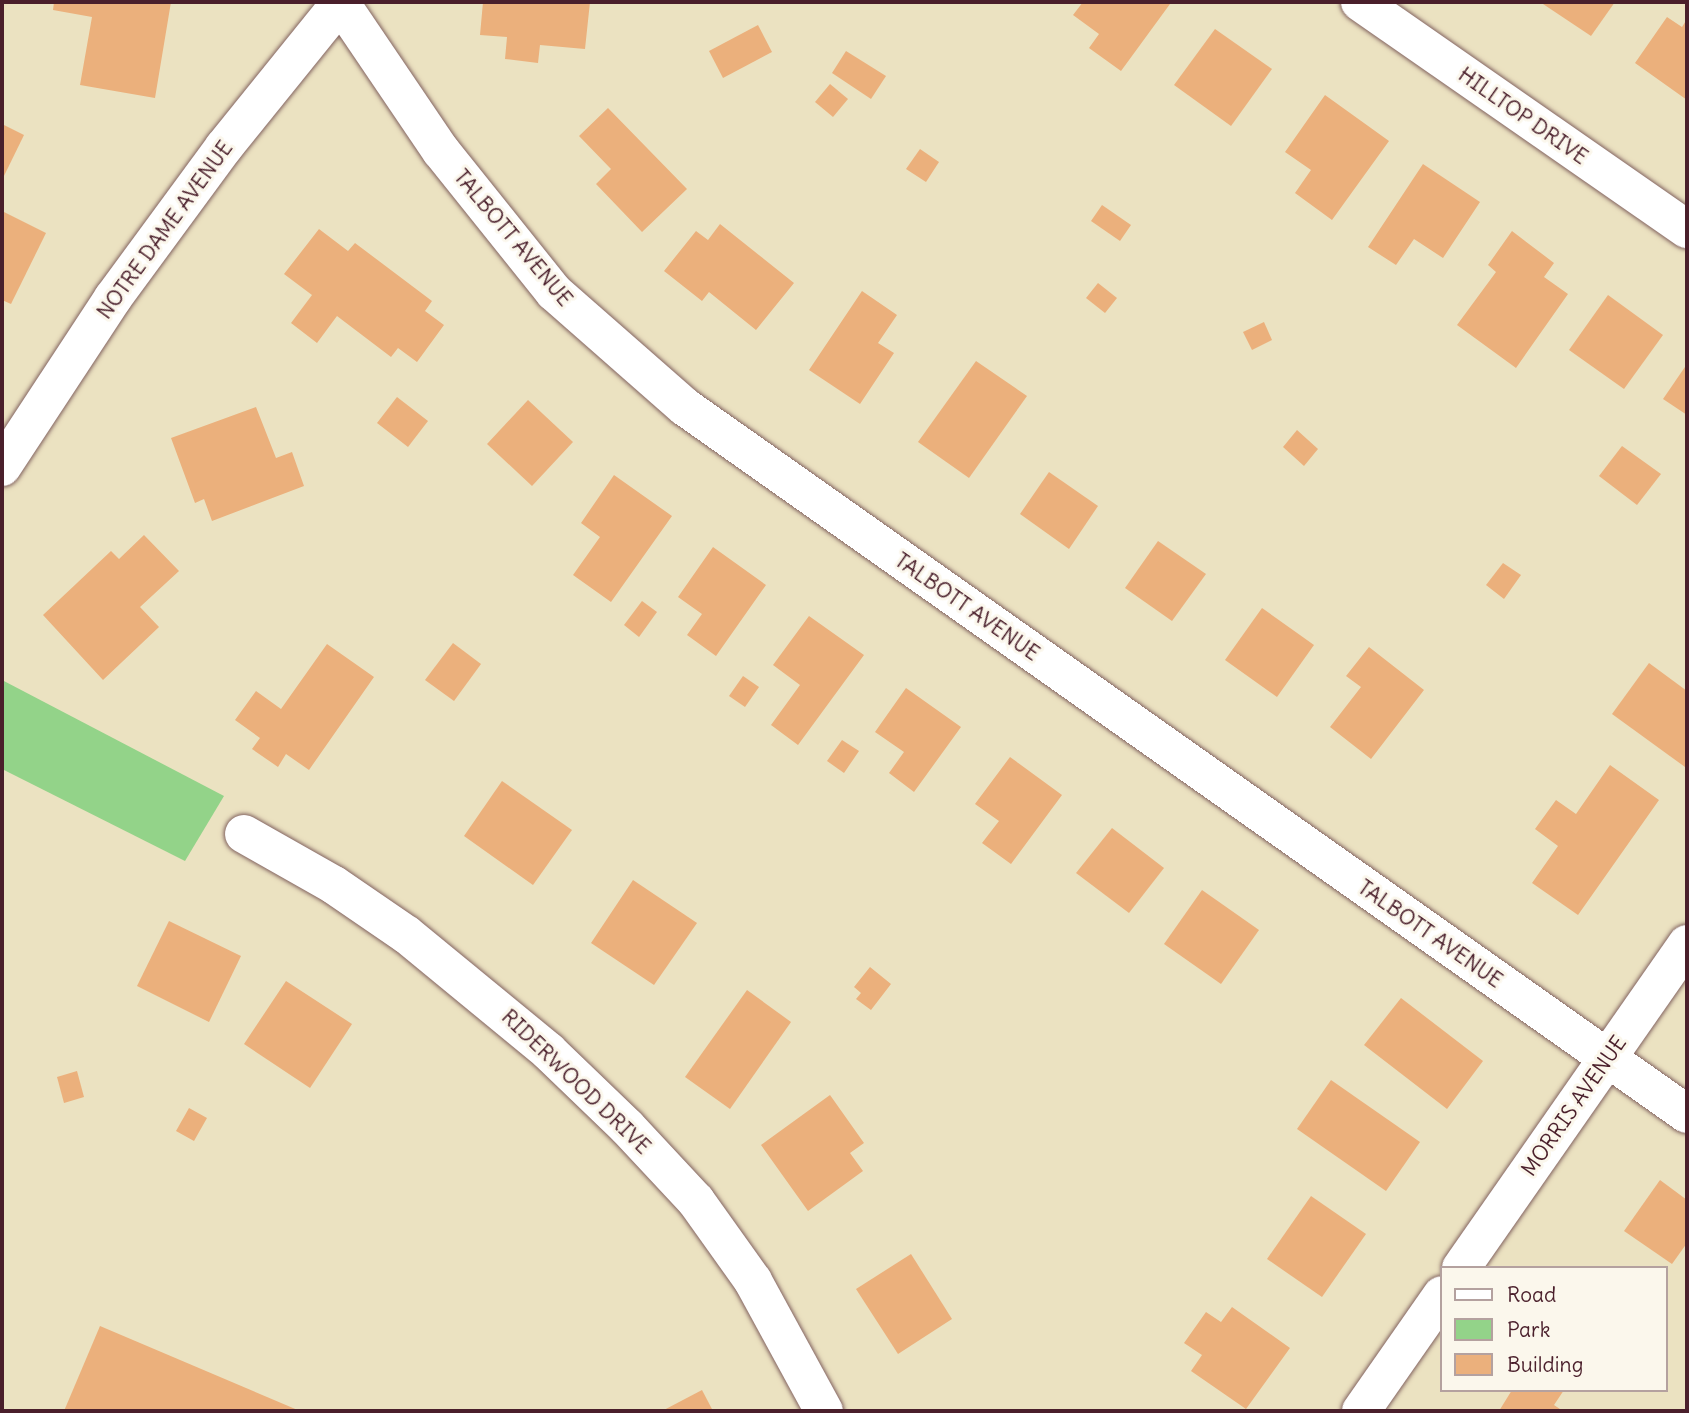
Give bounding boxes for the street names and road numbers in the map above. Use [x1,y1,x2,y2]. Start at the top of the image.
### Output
street label: HILLTOP DRIVE [1453,62,1593,170]
street label: NOTRE DAME AVENUE [92,136,238,324]
street label: TALBOTT AVENUE [448,164,578,312]
street label: TALBOTT AVENUE [890,548,1044,666]
street label: TALBOTT AVENUE [1353,875,1507,993]
street label: RIDERWOOD DRIVE [496,1004,656,1160]
street label: MORRIS AVENUE [1516,1031,1632,1181]

